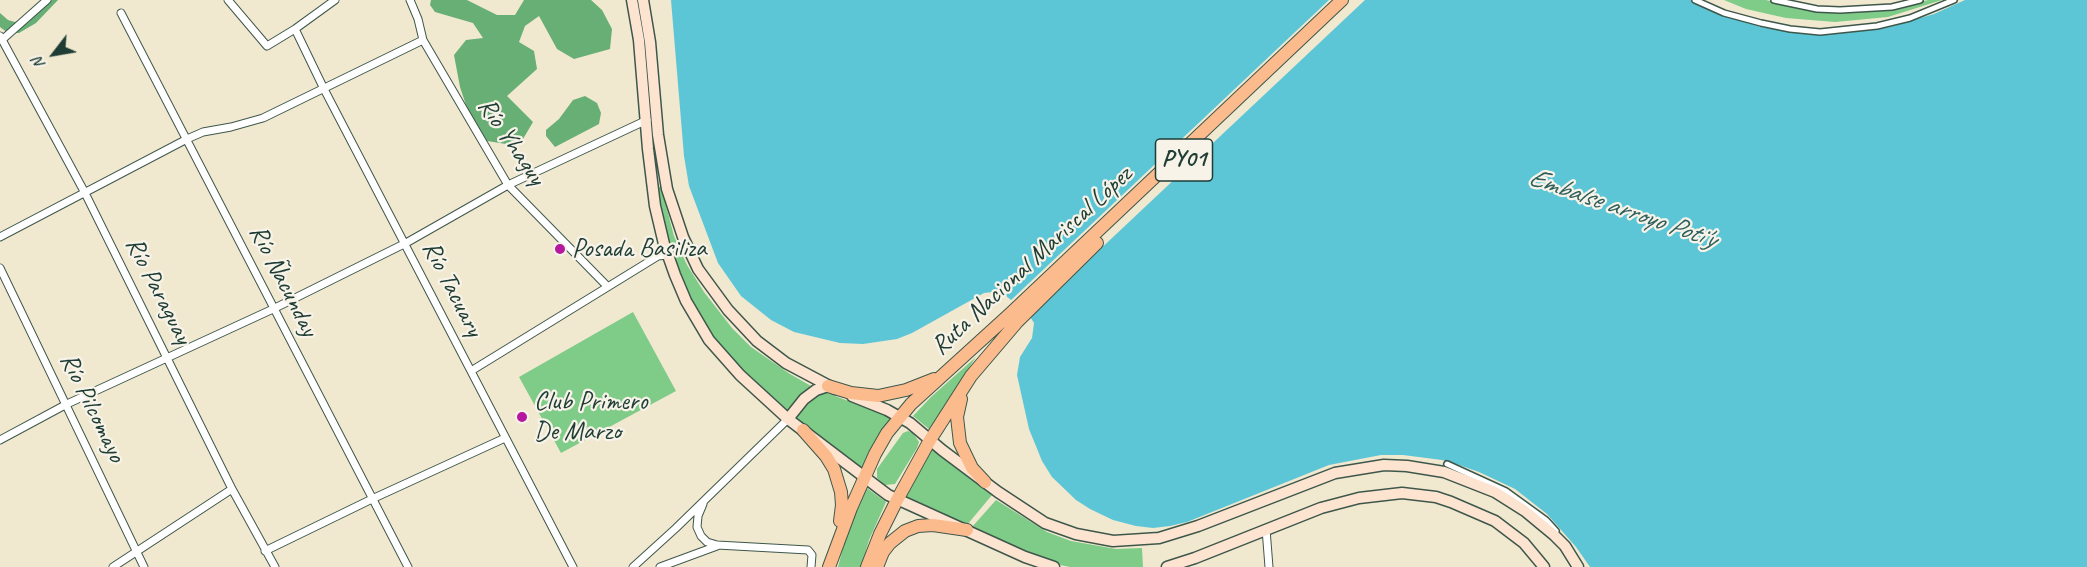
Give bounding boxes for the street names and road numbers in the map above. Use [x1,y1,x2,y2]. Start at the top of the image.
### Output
street label: Río Yhaguy [471,92,551,192]
road number: PY01 [1156,139,1212,181]
street label: Ruta Nacional Mariscal López [925,160,1139,362]
street label: Río Ñacunday [242,220,324,342]
street label: Río Paraguay [118,232,198,350]
street label: Río Tacuary [415,236,489,342]
street label: Río Pilcomayo [52,348,132,468]

